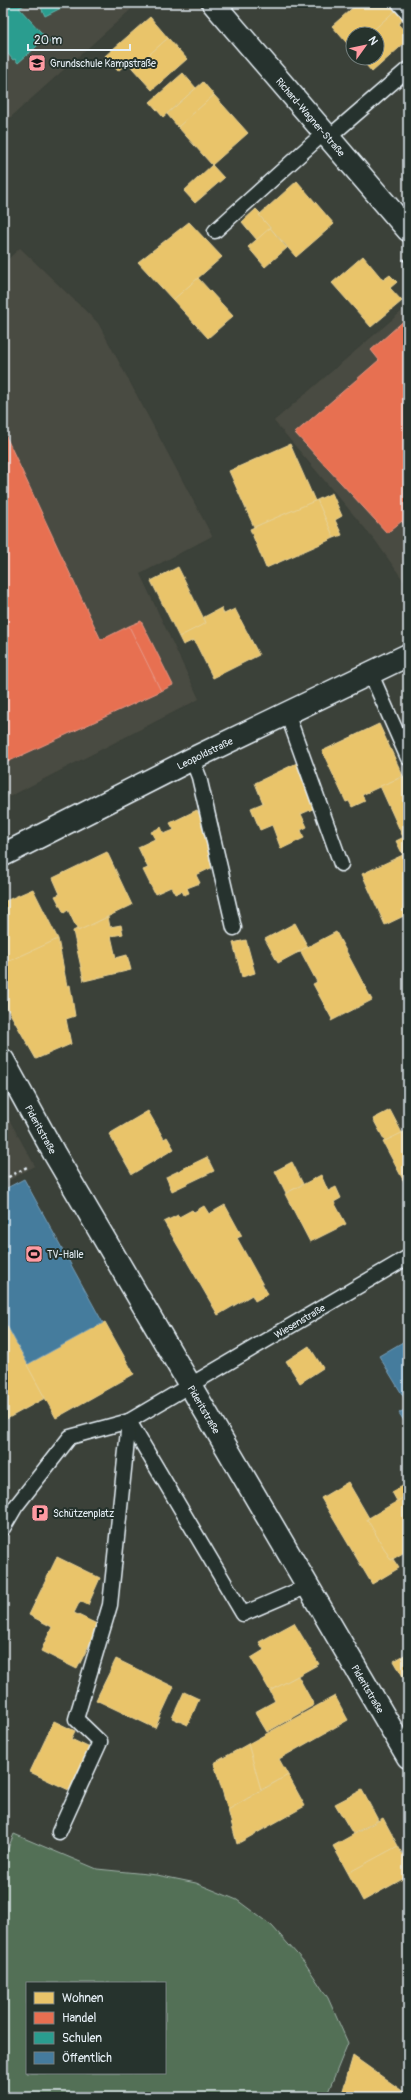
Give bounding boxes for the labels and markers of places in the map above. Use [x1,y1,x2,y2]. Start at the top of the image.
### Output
school or university icon: Grundschule Kampstraße [27,53,47,73]
place label: Grundschule Kampstraße [50,58,156,70]
sports icon: TV-Halle [24,1244,44,1264]
place label: TV-Halle [47,1249,84,1261]
parking icon: Schützenplatz [30,1503,50,1523]
place label: Schützenplatz [53,1508,114,1520]

